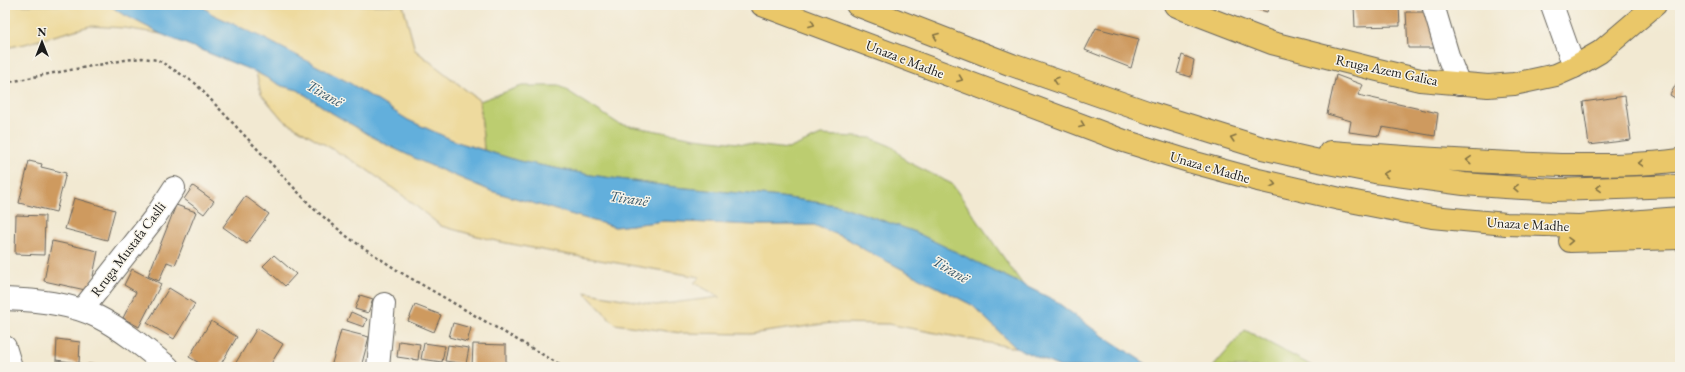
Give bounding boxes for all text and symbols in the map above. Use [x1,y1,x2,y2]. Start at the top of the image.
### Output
one-way arrow [809,19,816,27]
north arrow [22,22,62,62]
text: N [38,25,47,39]
one-way arrow [933,32,940,40]
street label: Unaza e Madhe [863,36,947,82]
street label: Rruga Azem Galica [1334,50,1440,90]
water label: Tiranë [303,75,348,112]
one-way arrow [956,75,963,83]
one-way arrow [1053,76,1060,85]
one-way arrow [1078,120,1085,128]
one-way arrow [1229,135,1236,143]
street label: Unaza e Madhe [1168,147,1253,187]
one-way arrow [1466,156,1472,165]
one-way arrow [1638,159,1644,168]
one-way arrow [1383,170,1389,179]
one-way arrow [1270,179,1276,187]
one-way arrow [1513,183,1519,192]
one-way arrow [1596,184,1602,192]
water label: Tiranë [609,186,651,210]
street label: Rruga Mustafa Caslli [87,198,170,300]
street label: Unaza e Madhe [1486,213,1570,235]
one-way arrow [1567,237,1573,245]
water label: Tiranë [929,251,974,288]

